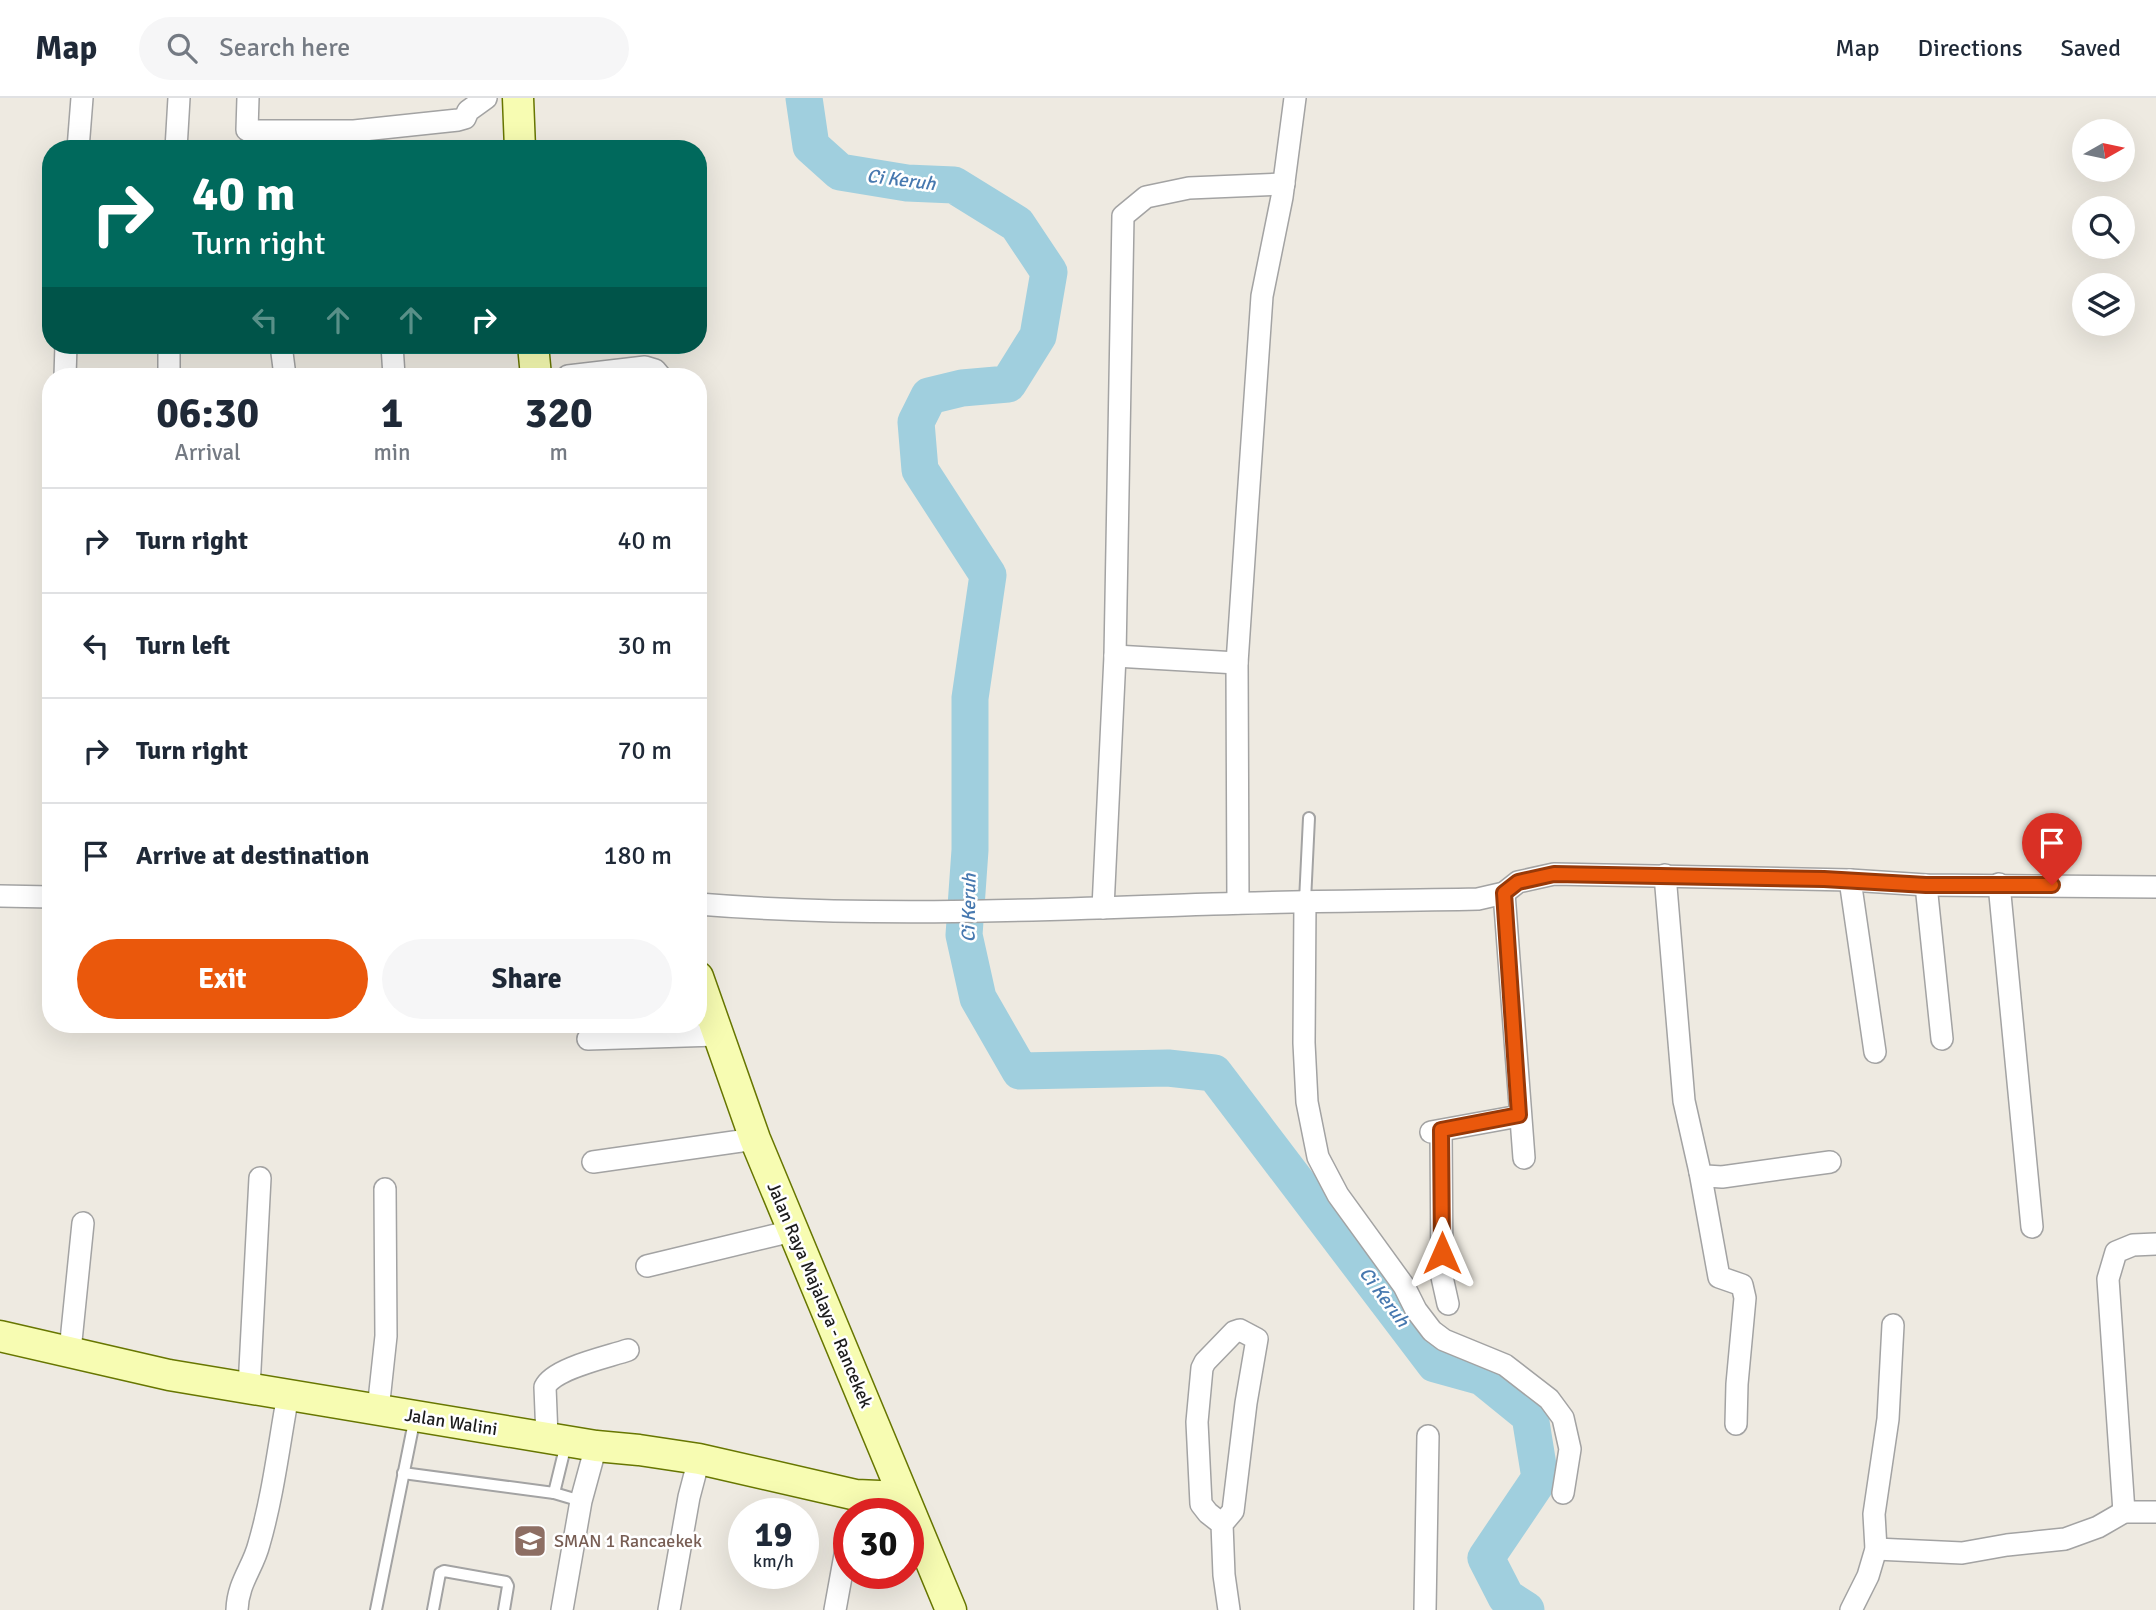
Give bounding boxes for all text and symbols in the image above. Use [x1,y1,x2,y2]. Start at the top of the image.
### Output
search box [139,17,629,80]
text: Map [35,28,97,69]
icon: search [163,29,201,67]
text: Search here [219,32,350,64]
text: Map [1835,33,1880,63]
text: Directions [1918,33,2023,63]
text: Saved [2061,33,2121,63]
north arrow [2072,119,2135,182]
map controls [2072,119,2135,336]
text: 40 m [192,164,295,224]
water label: Ci Keruh [865,164,937,196]
icon: right [77,168,168,259]
button: search [2072,196,2135,259]
text: Turn right [192,224,325,263]
button: layers [2072,273,2135,336]
icon: left [246,301,284,339]
icon: ahead [319,301,357,339]
icon: ahead [392,301,430,339]
icon: right [465,301,503,339]
text: 06:30 [156,388,259,439]
text: 1 [381,388,403,439]
text: 320 [525,388,593,439]
text: Arrival [175,438,241,467]
text: min [373,438,411,467]
text: m [550,438,568,467]
icon: right [77,522,115,560]
text: Turn right [136,525,248,557]
text: 40 m [617,525,672,557]
icon: left [77,627,115,665]
text: Turn left [136,630,230,662]
text: 30 m [617,630,672,662]
icon: right [77,732,115,770]
text: Turn right [136,735,248,767]
text: 70 m [617,735,672,767]
pin [2022,813,2082,885]
icon: arrive [2033,824,2071,862]
icon: arrive [77,837,115,875]
text: Arrive at destination [136,840,369,872]
text: 180 m [603,840,672,872]
water label: Ci Keruh [956,873,982,943]
button: Exit [77,939,368,1019]
button: Share [382,939,672,1019]
street label: Jalan Raya Majalaya - Rancekek [762,1179,878,1411]
position arrow [1405,1216,1479,1290]
water label: Ci Keruh [1354,1262,1415,1332]
street label: Jalan Walini [403,1404,499,1440]
speed limit sign: 30 [833,1498,924,1589]
text: 19 [755,1513,792,1556]
school or university icon: SMAN 1 Rancaekek [511,1522,549,1560]
place label: SMAN 1 Rancaekek [554,1530,702,1552]
text: km/h [753,1550,794,1572]

